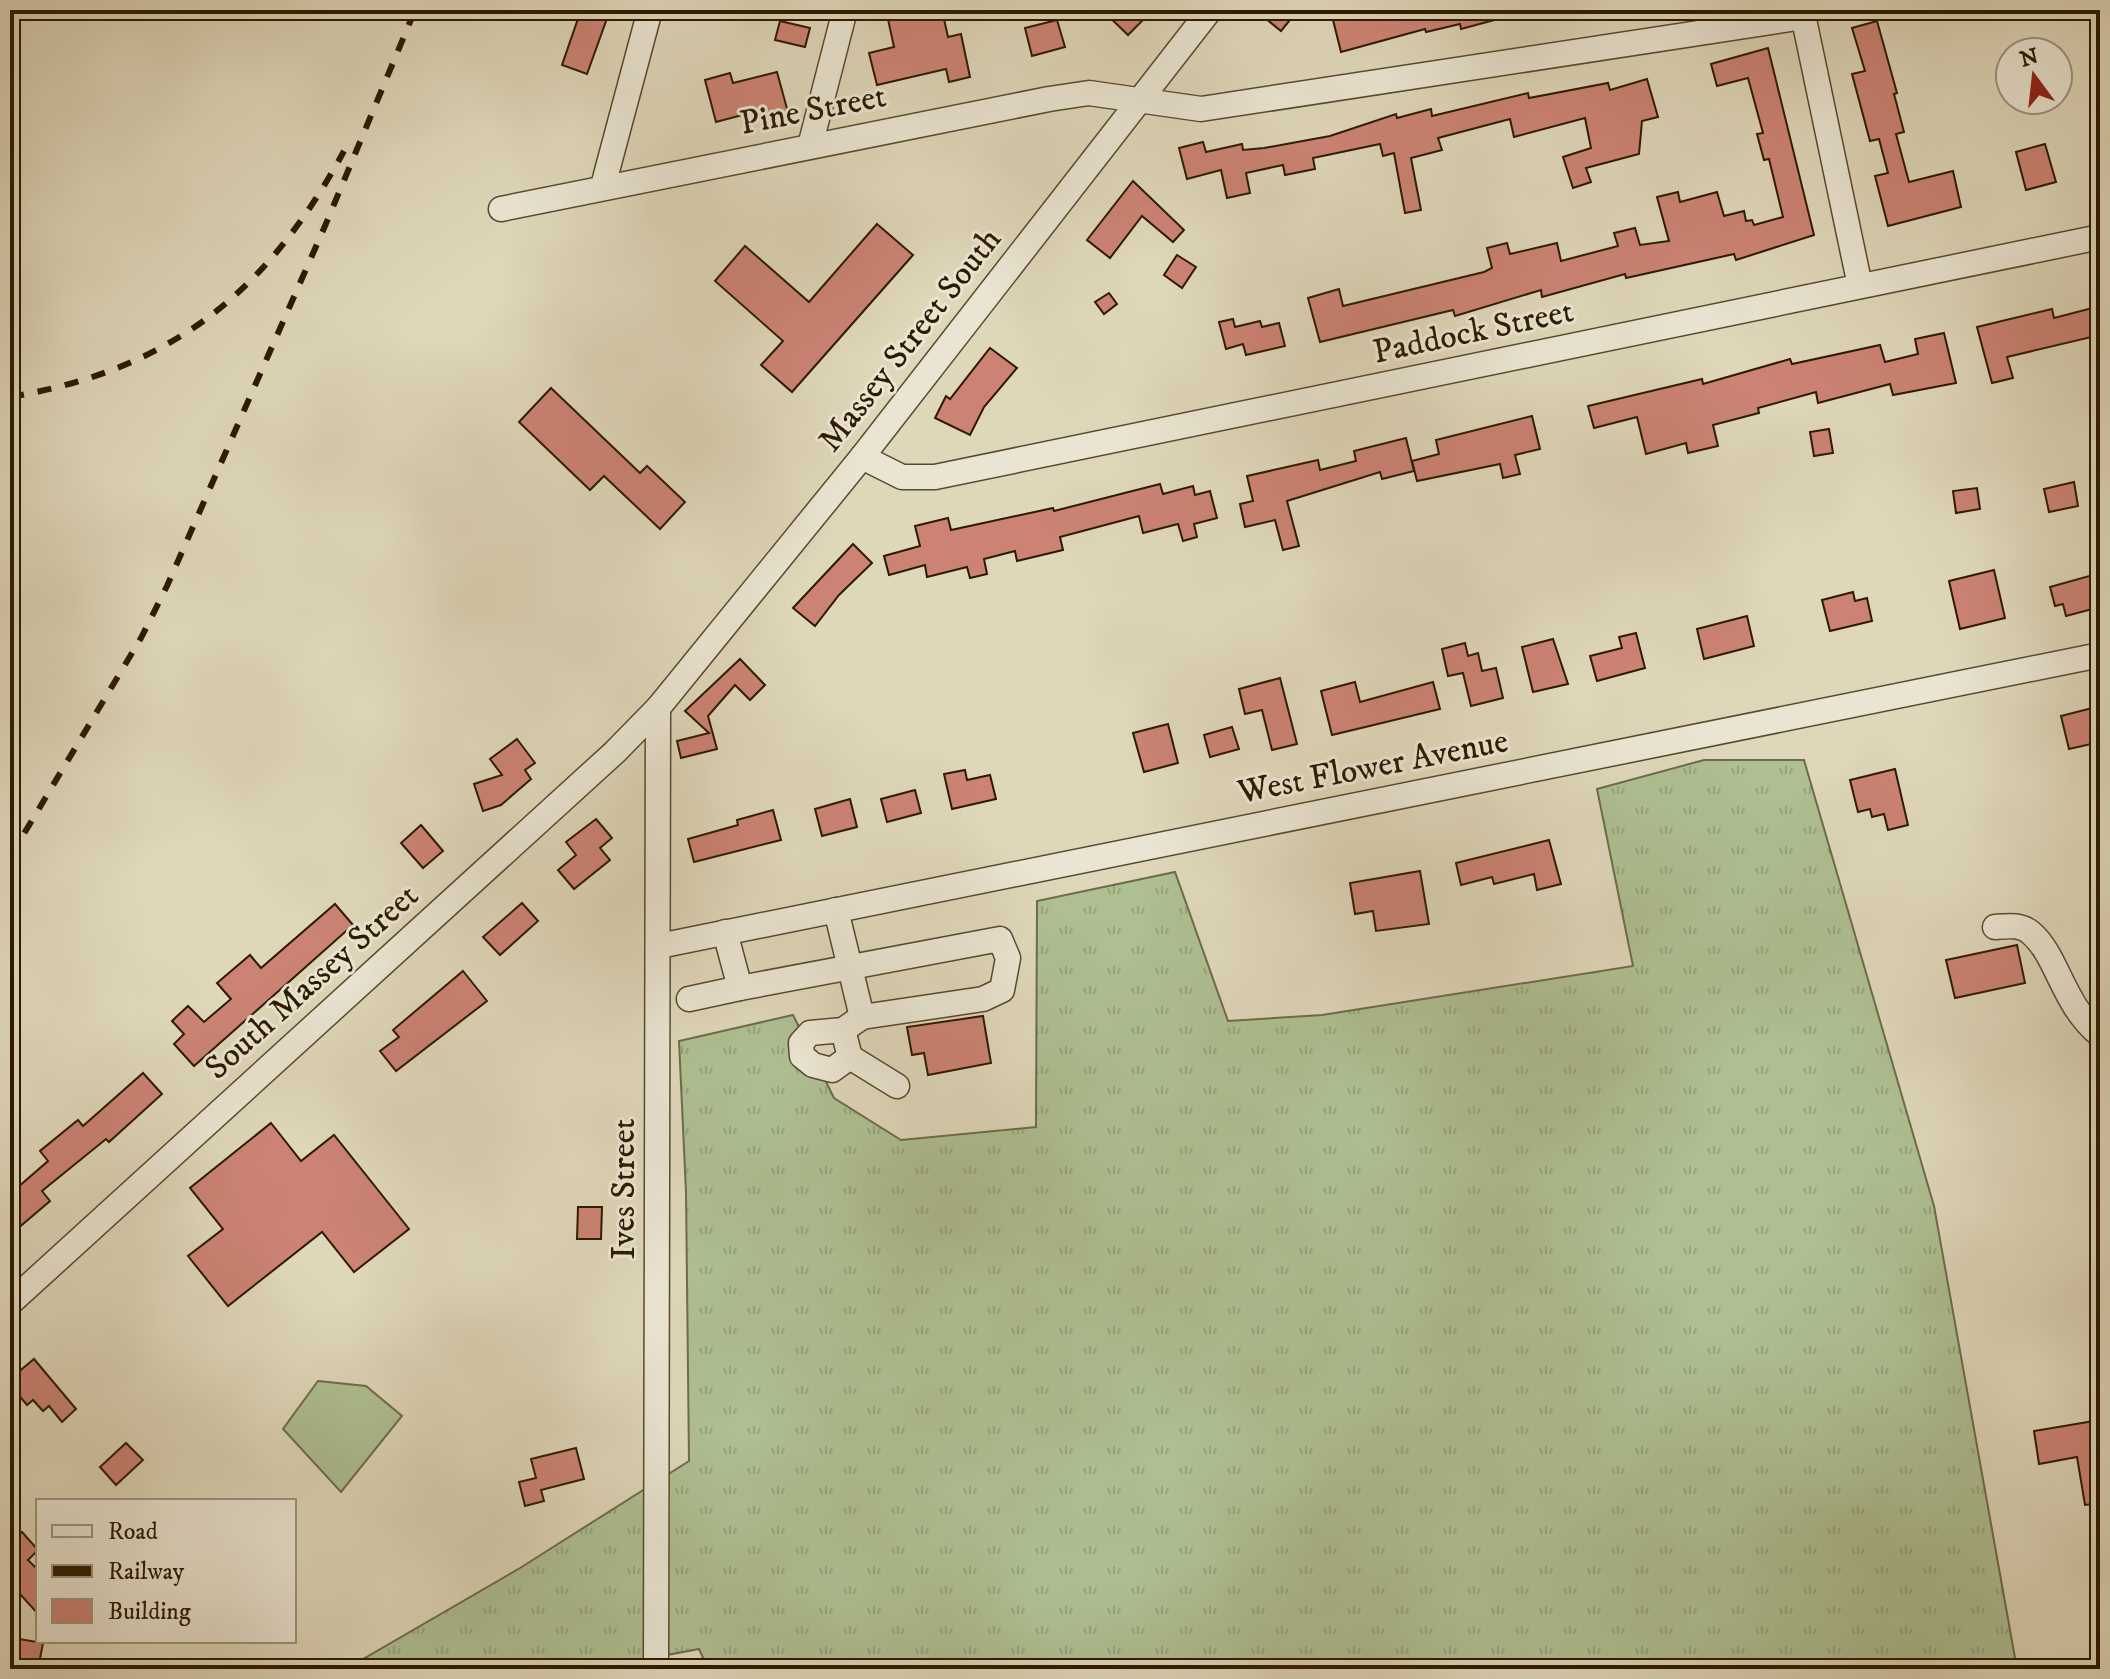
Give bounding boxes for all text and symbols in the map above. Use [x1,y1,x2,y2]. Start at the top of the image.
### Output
north arrow [1994,36,2074,116]
text: N [2017,43,2041,74]
street label: Pine Street [736,75,890,145]
street label: Massey Street South [809,219,1011,460]
street label: Paddock Street [1369,290,1577,374]
street label: West Flower Avenue [1233,720,1512,814]
street label: South Massey Street [197,875,428,1089]
street label: Ives Street [603,1118,645,1260]
legend [36,1499,296,1643]
text: Road [108,1517,158,1547]
text: Railway [108,1557,185,1587]
text: Building [108,1597,191,1627]

